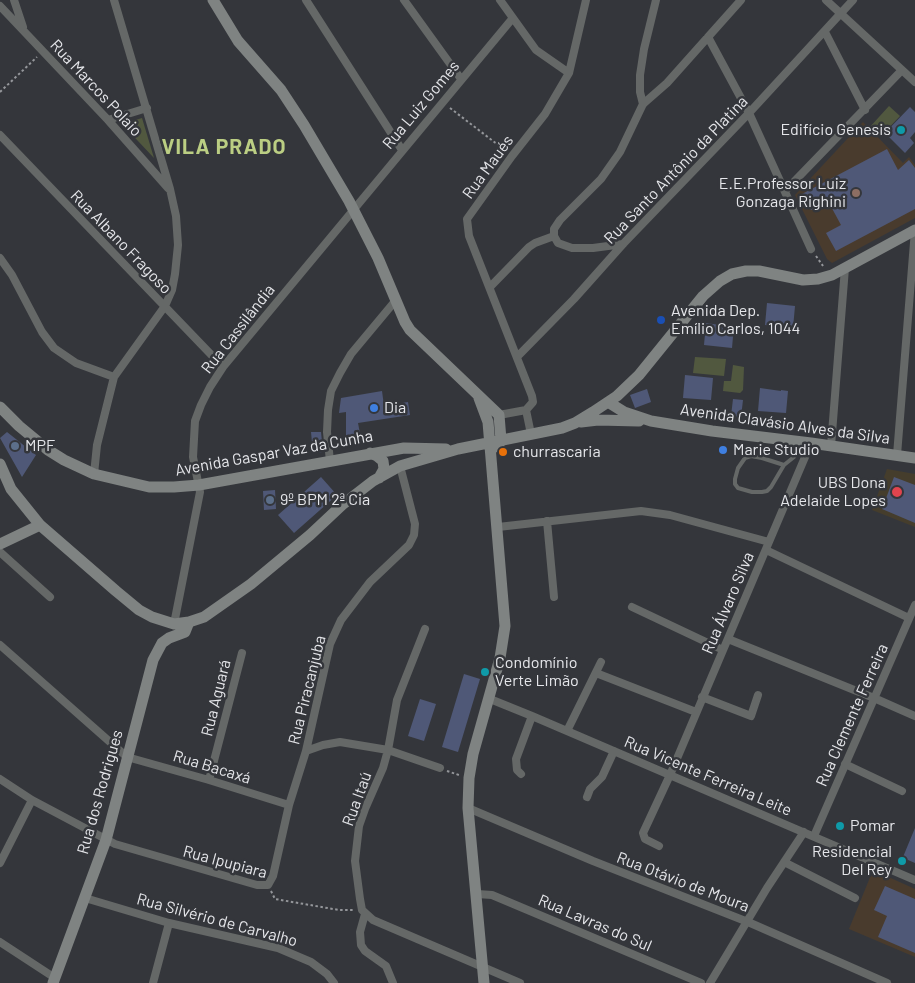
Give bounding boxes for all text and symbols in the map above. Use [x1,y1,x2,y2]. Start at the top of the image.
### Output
street label: Rua Marcos Polaio [46,36,146,140]
street label: Rua Luiz Gomes [378,57,464,153]
street label: Rua Santo Antônio da Platina [600,92,752,248]
place label: Edifício Genesis [780,120,891,140]
marker: Edifício Genesis [895,124,907,136]
street label: Rua Maués [458,131,518,203]
district label: VILA PRADO [160,134,288,160]
place label: E.E.Professor Luiz Gonzaga Righini [719,174,846,212]
street label: Rua Albano Fragoso [66,186,176,298]
marker: E.E.Professor Luiz Gonzaga Righini [850,187,862,199]
street label: Rua Cassilândia [197,280,279,378]
place label: Avenida Dep. Emílio Carlos, 1044 [671,301,800,339]
marker: Avenida Dep. Emílio Carlos, 1044 [655,314,667,326]
place label: Dia [384,398,406,418]
street label: Avenida Clavásio Alves da Silva [679,400,891,448]
marker: Dia [368,402,380,414]
street label: Avenida Gaspar Vaz da Cunha [174,426,374,480]
place label: MPF [25,436,55,456]
marker: MPF [9,440,21,452]
place label: Marie Studio [733,440,820,460]
place label: churrascaria [513,442,601,462]
marker: Marie Studio [717,444,729,456]
marker: churrascaria [497,446,509,458]
place label: UBS Dona Adelaide Lopes [780,473,886,511]
marker: UBS Dona Adelaide Lopes [890,485,904,499]
place label: 9º BPM 2ª Cia [280,490,370,510]
marker: 9º BPM 2ª Cia [264,494,276,506]
street label: Rua Álvaro Silva [698,549,758,657]
street label: Rua Piracanjuba [284,633,330,747]
street label: Rua Clemente Ferreira [812,641,892,789]
place label: Condomínio Verte Limão [495,653,579,691]
street label: Rua Aguará [197,658,235,738]
marker: Condomínio Verte Limão [479,666,491,678]
street label: Rua dos Rodrigues [73,728,127,856]
street label: Rua Vicente Ferreira Leite [621,732,795,820]
street label: Rua Bacaxá [171,746,253,788]
street label: Rua Itaú [338,769,376,829]
place label: Pomar [850,816,895,836]
marker: Pomar [834,820,846,832]
street label: Rua Ipupiara [181,842,269,882]
place label: Residencial Del Rey [812,842,892,880]
street label: Rua Otávio de Moura [614,848,752,916]
marker: Residencial Del Rey [896,855,908,867]
street label: Rua Silvério de Carvalho [135,889,299,951]
street label: Rua Lavras do Sul [535,890,655,956]

